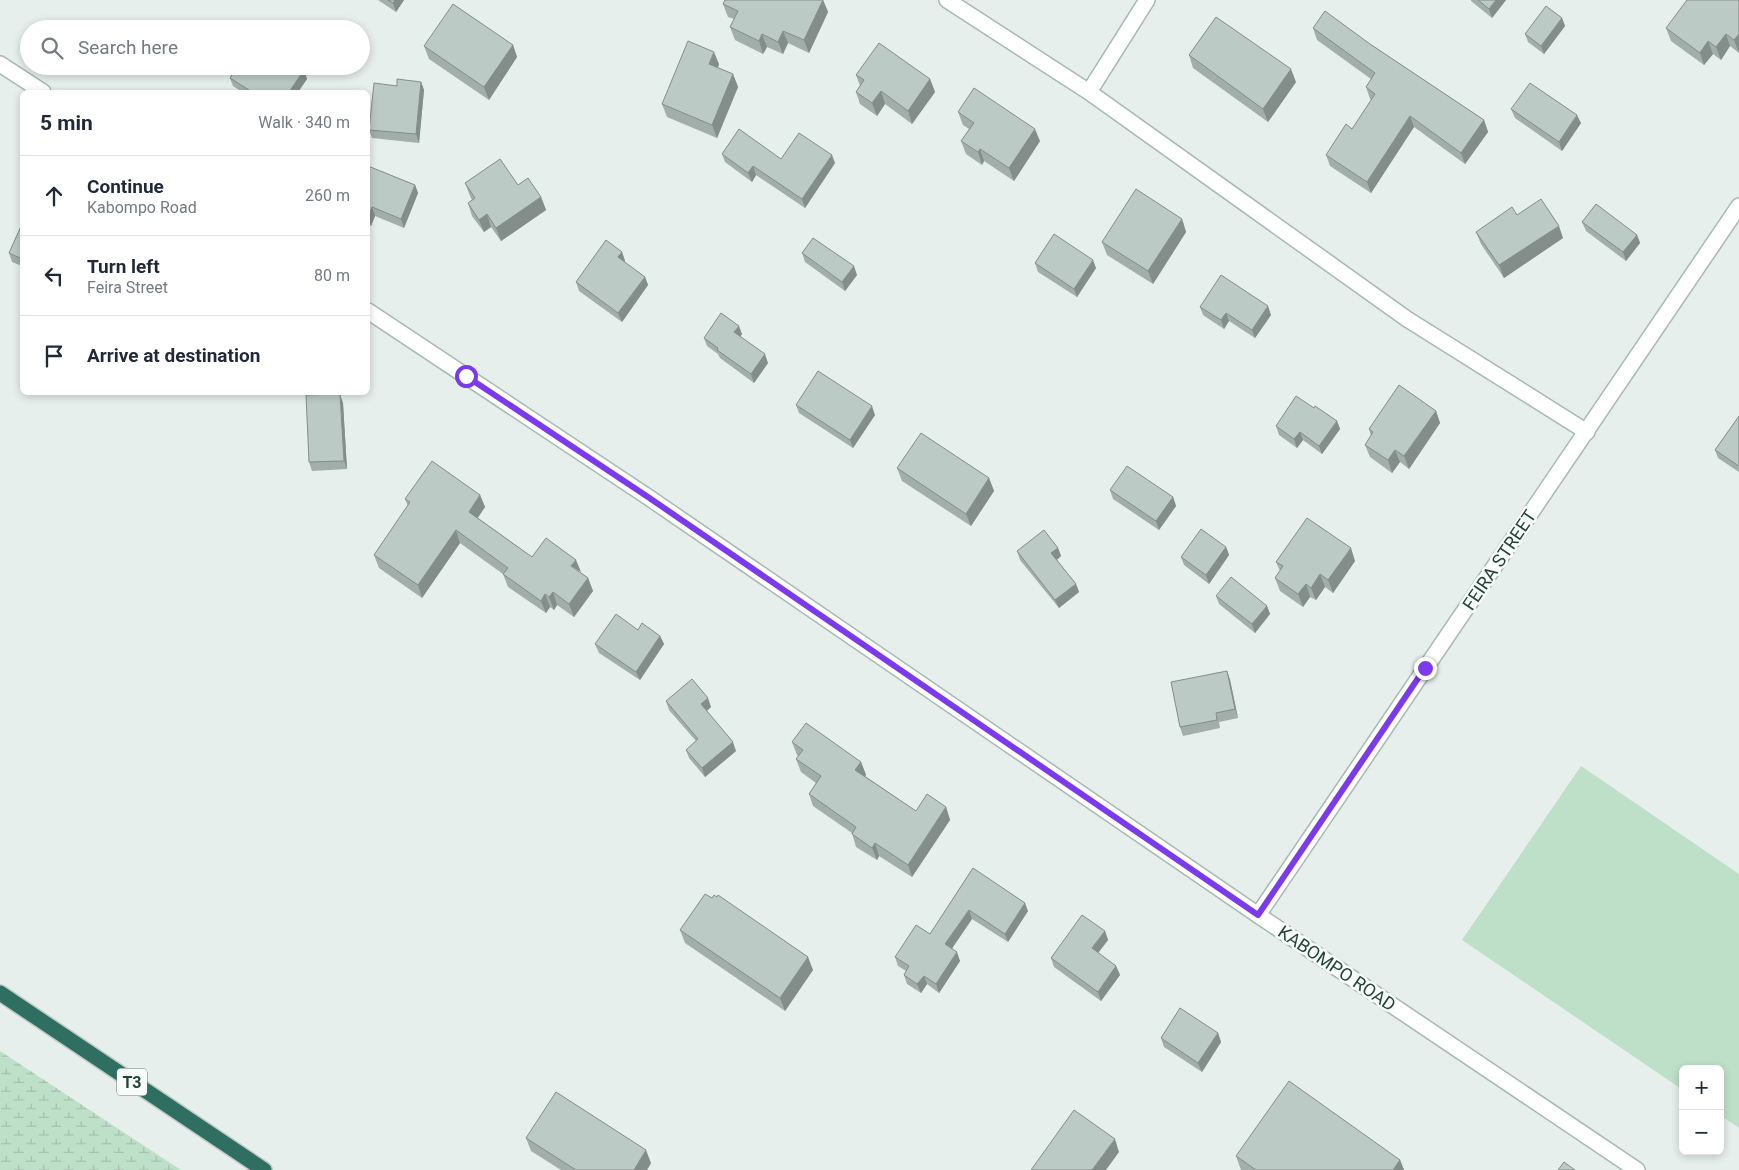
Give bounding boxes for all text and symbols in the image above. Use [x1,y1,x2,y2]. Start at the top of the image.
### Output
search box [20,20,370,75]
icon: search [38,34,66,62]
text: Search here [78,36,178,59]
text: 5 min [40,111,93,135]
text: Walk · 340 m [258,113,350,132]
text: Continue [87,175,164,198]
icon: ahead [40,182,68,210]
text: 260 m [305,186,350,205]
text: Kabompo Road [87,198,197,217]
text: Turn left [87,255,160,278]
icon: left [40,262,68,290]
text: 80 m [314,266,350,285]
text: Feira Street [87,278,168,297]
icon: arrive [40,342,68,370]
text: Arrive at destination [87,344,260,367]
route start [455,365,478,388]
street label: FEIRA STREET [1458,506,1540,614]
route end [1414,657,1437,680]
street label: KABOMPO ROAD [1274,921,1400,1015]
map controls [1679,1065,1724,1155]
button: + [1679,1065,1724,1110]
road number: T3 [117,1068,147,1096]
button: − [1679,1110,1724,1155]

